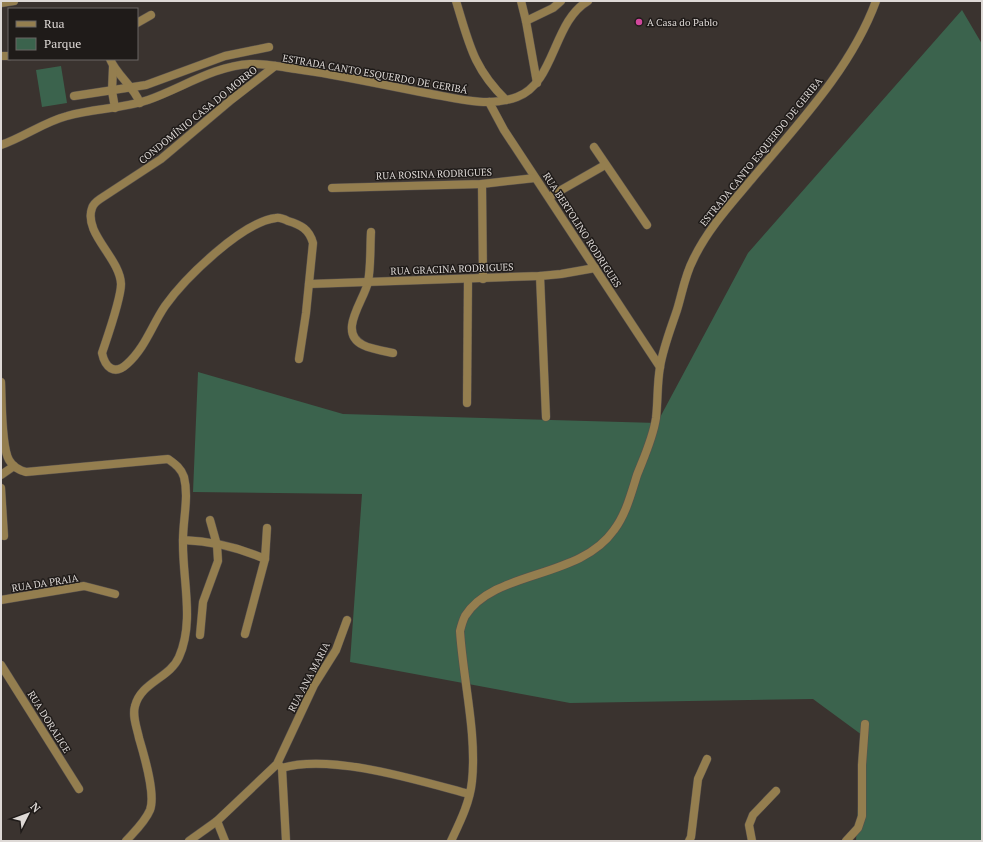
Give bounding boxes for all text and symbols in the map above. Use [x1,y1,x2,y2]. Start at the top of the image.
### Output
legend [8,8,138,60]
text: Rua [44,16,65,31]
place label: A Casa do Pablo [647,16,718,29]
marker: A Casa do Pablo [634,17,644,27]
text: Parque [44,36,81,51]
street label: ESTRADA CANTO ESQUERDO DE GERIBÁ [281,51,469,97]
street label: CONDOMÍNIO CASA DO MORRO [136,63,260,167]
street label: ESTRADA CANTO ESQUERDO DE GERIBA [697,75,825,229]
street label: RUA ROSINA RODRIGUES [376,165,492,183]
street label: RUA BERTOLINO RODRIGUES [540,170,624,290]
street label: RUA GRACINA RODRIGUES [390,260,514,278]
street label: RUA DA PRAIA [11,571,79,595]
street label: RUA ANA MARIA [285,640,333,714]
street label: RUA DORALICE [25,688,73,756]
north arrow [8,794,48,834]
text: N [27,800,44,816]

